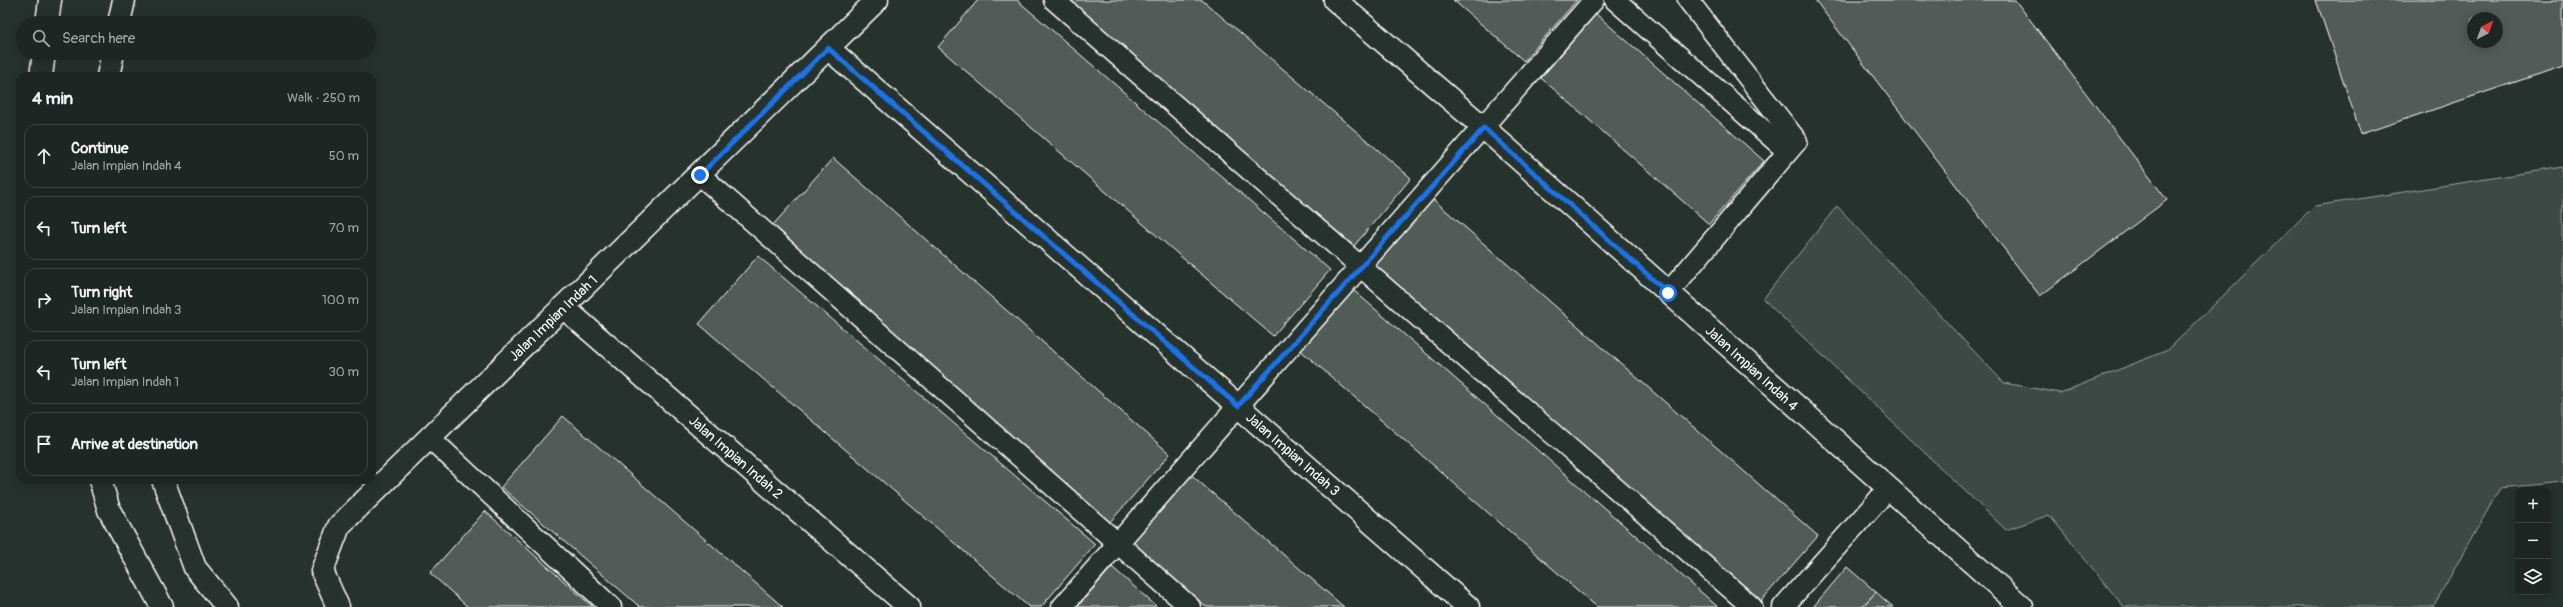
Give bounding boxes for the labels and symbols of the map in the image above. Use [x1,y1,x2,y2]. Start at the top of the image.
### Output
north arrow [2467,12,2503,48]
route end [691,166,709,184]
street label: Jalan Impian Indah 1 [506,272,601,365]
route start [1659,284,1677,302]
street label: Jalan Impian Indah 4 [1702,322,1802,415]
street label: Jalan Impian Indah 3 [1242,409,1343,500]
street label: Jalan Impian Indah 2 [685,412,786,503]

